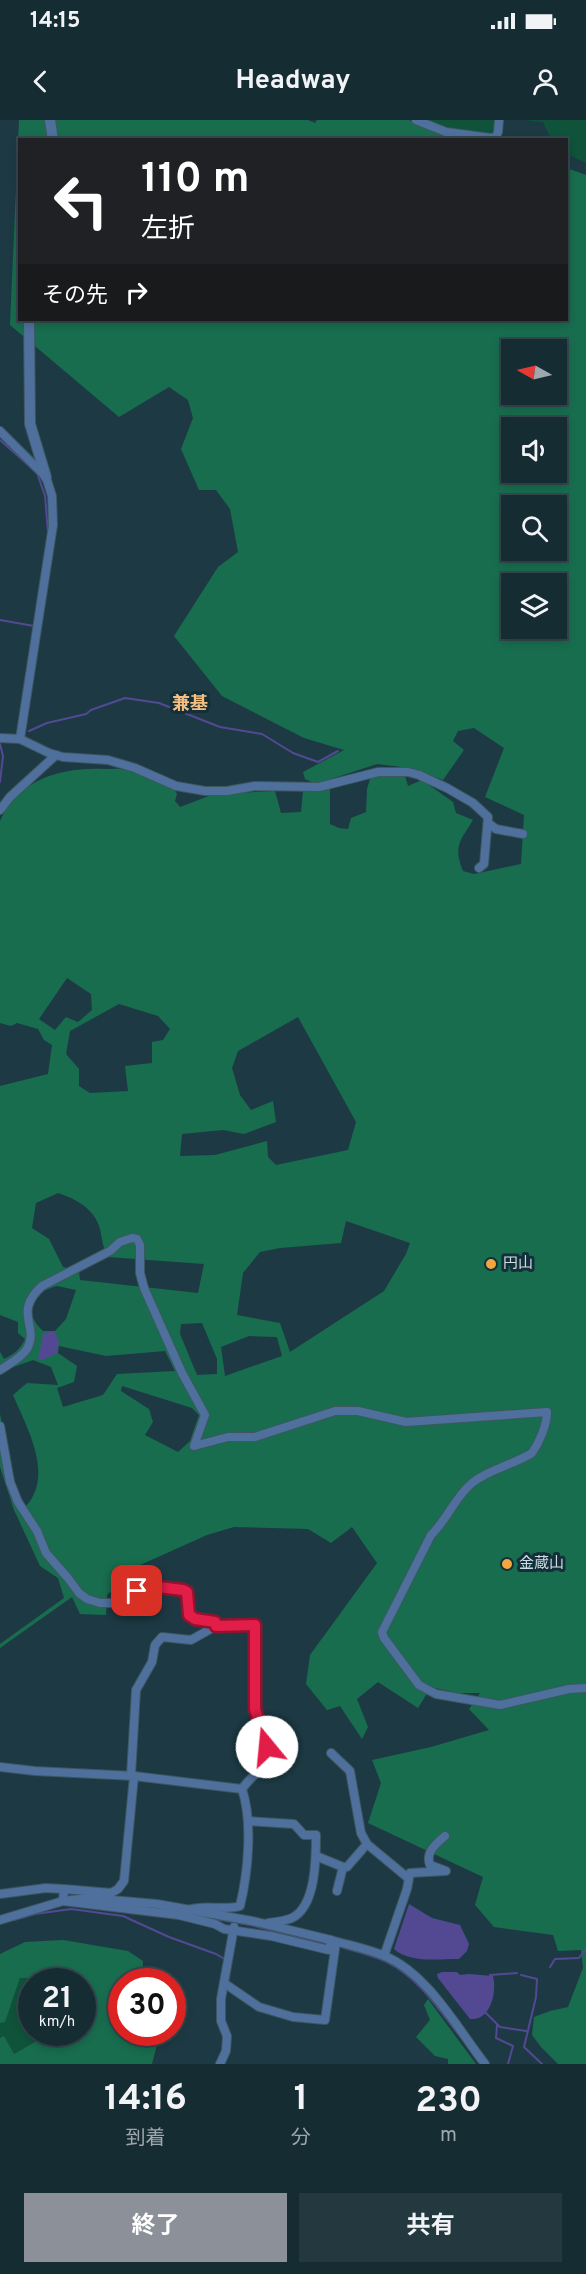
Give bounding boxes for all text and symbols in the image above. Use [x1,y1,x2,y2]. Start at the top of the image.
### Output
text: 14:15 [30,8,81,35]
text: Headway [235,64,351,98]
icon: back [24,65,57,98]
icon: person [529,65,562,98]
text: 110 m [141,154,250,207]
icon: left [42,162,120,240]
text: 左折 [141,213,195,247]
icon: right [120,276,153,309]
text: その先 [42,283,108,310]
north arrow [501,339,567,405]
map controls [501,339,567,639]
button: sound [501,417,567,483]
button: search [501,495,567,561]
button: layers [501,573,567,639]
district label: 兼基 [172,693,208,716]
place label: 円山 [503,1255,533,1274]
marker: 円山 [484,1257,498,1271]
place label: 金蔵山 [519,1555,564,1574]
marker: 金蔵山 [500,1557,514,1571]
pin [111,1565,162,1616]
icon: arrive [120,1574,153,1607]
position arrow [235,1715,299,1779]
speed limit sign: 30 [108,1968,186,2046]
text: 21 [42,1981,72,2018]
text: km/h [39,2013,75,2032]
text: 14:16 [104,2077,187,2123]
text: 1 [294,2077,308,2123]
text: 230 [415,2079,482,2125]
text: m [440,2123,457,2149]
text: 到着 [126,2126,166,2152]
text: 分 [291,2126,311,2152]
button: 終了 [24,2193,287,2262]
button: 共有 [299,2193,562,2262]

